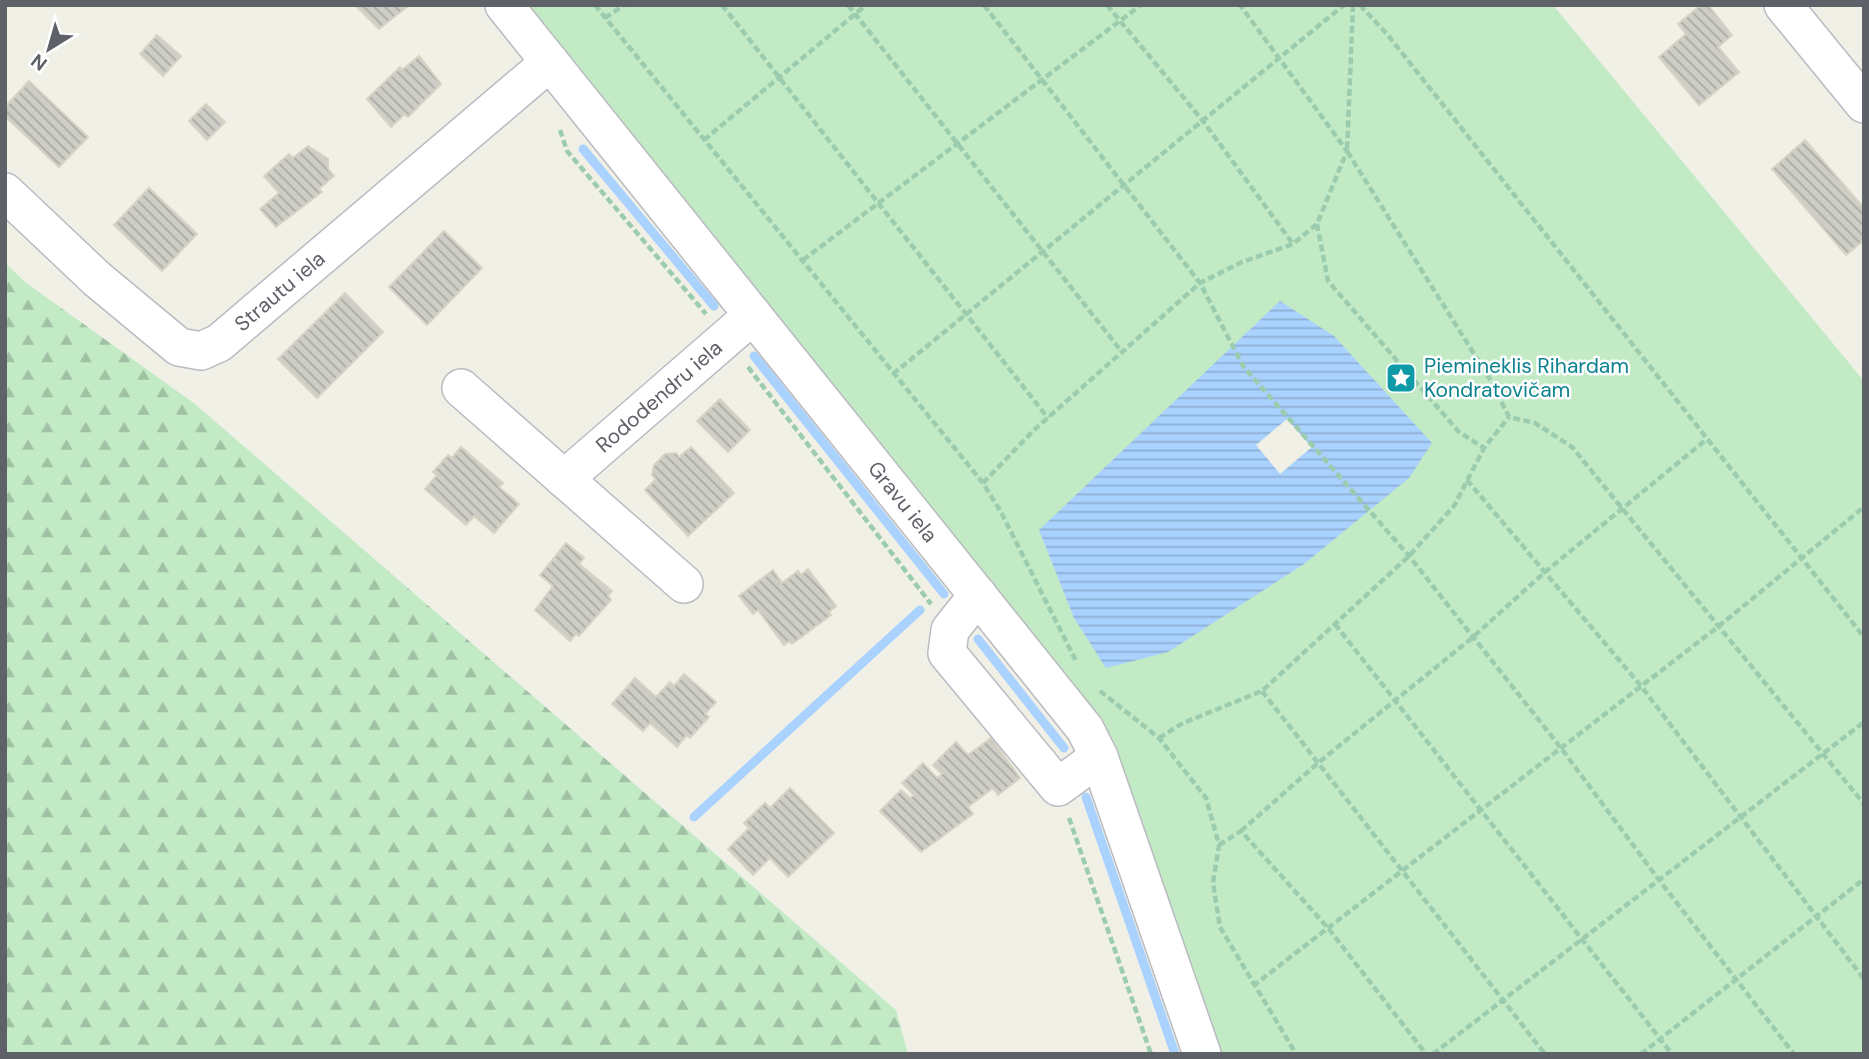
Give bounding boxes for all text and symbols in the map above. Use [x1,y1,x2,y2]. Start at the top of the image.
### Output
north arrow [14,14,84,84]
text: N [26,48,52,76]
street label: Strautu iela [229,245,331,338]
street label: Rododendru iela [590,334,728,459]
place label: Piemineklis Rihardam Kondratovičam [1424,352,1629,404]
place icon: Piemineklis Rihardam Kondratovičam [1384,361,1418,395]
street label: Gravu iela [862,455,944,548]

